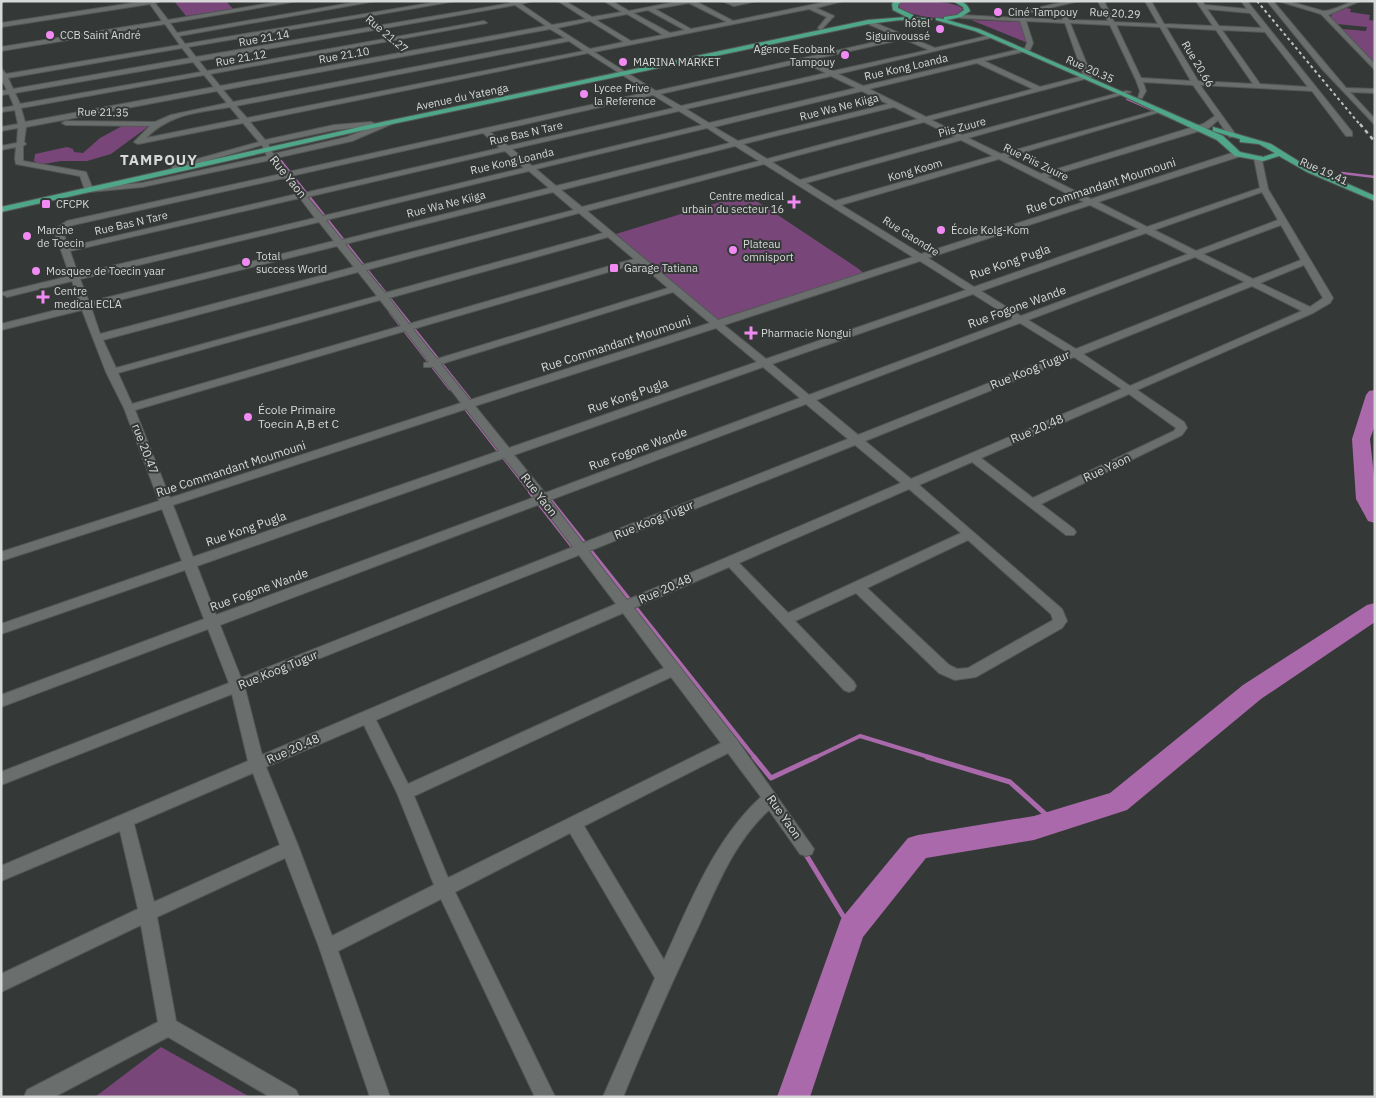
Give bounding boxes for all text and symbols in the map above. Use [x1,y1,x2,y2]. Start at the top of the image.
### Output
place label: Ciné Tampouy [1008,5,1078,19]
street label: Rue 20.29 [1089,5,1141,21]
marker: Ciné Tampouy [992,6,1004,18]
street label: Rue 21.27 [363,12,411,56]
place label: hôtel Siguinvoussé [866,16,930,43]
marker: hôtel Siguinvoussé [934,23,946,35]
street label: Rue 21.14 [238,27,291,49]
place label: CCB Saint André [60,28,141,42]
marker: CCB Saint André [44,29,56,41]
street label: Rue 20.66 [1179,38,1217,90]
place label: Agence Ecobank Tampouy [754,42,836,69]
street label: Rue 21.10 [318,44,370,66]
street label: Rue 21.12 [215,47,267,69]
marker: Agence Ecobank Tampouy [839,49,851,61]
street label: Rue Kong Loanda [863,51,949,83]
street label: Rue 20.35 [1064,52,1116,86]
place label: MARINA MARKET [633,55,721,69]
marker: MARINA MARKET [617,56,629,68]
street label: Avenue du Yatenga [414,80,510,114]
place label: Lycee Prive la Reference [594,81,656,108]
marker: Lycee Prive la Reference [578,88,590,100]
street label: Rue Wa Ne Kiiga [798,90,880,124]
street label: Rue 21.35 [77,105,129,119]
street label: Piis Zuure [937,114,987,140]
street label: Rue Bas N Tare [488,118,564,148]
street label: Rue Piis Zuure [1001,140,1071,184]
street label: Rue Kong Loanda [469,145,555,177]
district label: TAMPOUY [120,150,198,169]
street label: Rue Yaon [267,152,310,201]
street label: Rue Commandant Moumouni [1024,154,1178,217]
street label: Rue 19.41 [1298,154,1351,188]
street label: Kong Koom [886,156,944,184]
street label: Rue Wa Ne Kiiga [405,187,487,221]
place label: Centre medical urbain du secteur 16 [682,189,784,216]
marker: Centre medical urbain du secteur 16 [788,196,800,208]
place label: CFCPK [56,197,89,211]
marker: CFCPK [40,198,52,210]
street label: Rue Bas N Tare [93,208,169,238]
street label: Rue Gaondre [880,213,942,259]
place label: Marche de Toecin [37,223,84,250]
place label: École Kolg-Kom [951,223,1029,237]
marker: École Kolg-Kom [935,224,947,236]
marker: Marche de Toecin [21,230,33,242]
place label: Plateau omnisport [743,237,794,264]
street label: Rue Kong Pugla [968,241,1053,282]
marker: Plateau omnisport [727,244,739,256]
place label: Total success World [256,249,327,276]
marker: Total success World [240,256,252,268]
place label: Garage Tatiana [624,261,698,275]
marker: Garage Tatiana [608,262,620,274]
place label: Mosquee de Toecin yaar [46,264,165,278]
marker: Mosquee de Toecin yaar [30,265,42,277]
street label: Rue Fogone Wande [966,282,1068,331]
place label: Centre medical ECLA [54,284,122,311]
marker: Centre medical ECLA [36,290,50,304]
street label: Rue Commandant Moumouni [539,312,693,375]
place label: Pharmacie Nongui [761,326,851,340]
marker: Pharmacie Nongui [745,327,757,339]
street label: Rue Koog Tugur [988,347,1072,392]
street label: Rue Kong Pugla [586,375,671,416]
place label: École Primaire Toecin A,B et C [258,402,340,431]
marker: École Primaire Toecin A,B et C [242,411,254,423]
street label: Rue 20.48 [1008,411,1066,446]
street label: rue 20.47 [129,422,162,476]
street label: Rue Fogone Wande [587,424,689,473]
street label: Rue Commandant Moumouni [154,437,308,500]
street label: Rue Yaon [1081,450,1133,485]
street label: Rue Yaon [518,470,561,519]
street label: Rue Koog Tugur [612,497,696,542]
street label: Rue Kong Pugla [204,508,289,549]
street label: Rue Fogone Wande [208,565,310,614]
street label: Rue 20.48 [636,570,693,607]
street label: Rue Koog Tugur [236,647,320,692]
street label: Rue 20.48 [264,730,321,767]
street label: Rue Yaon [764,792,805,842]

